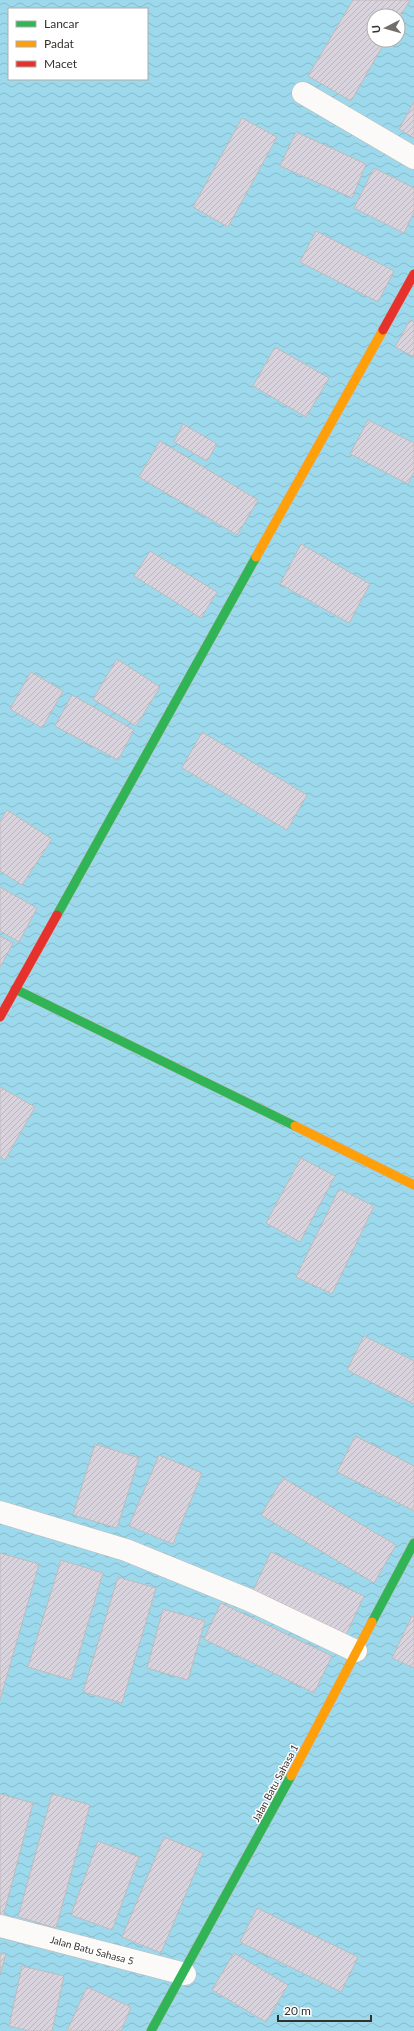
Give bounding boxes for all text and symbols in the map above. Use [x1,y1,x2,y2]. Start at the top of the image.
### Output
legend [8,8,148,80]
north arrow [366,8,406,48]
text: Lancar [44,16,80,31]
text: U [369,24,382,34]
text: Padat [44,36,75,51]
text: Macet [44,56,78,71]
street label: Jalan Batu Sahasa 1 [250,1742,301,1824]
street label: Jalan Batu Sahasa 5 [49,1933,135,1967]
scale bar [278,1997,371,2023]
text: 20 m [284,2003,311,2018]

